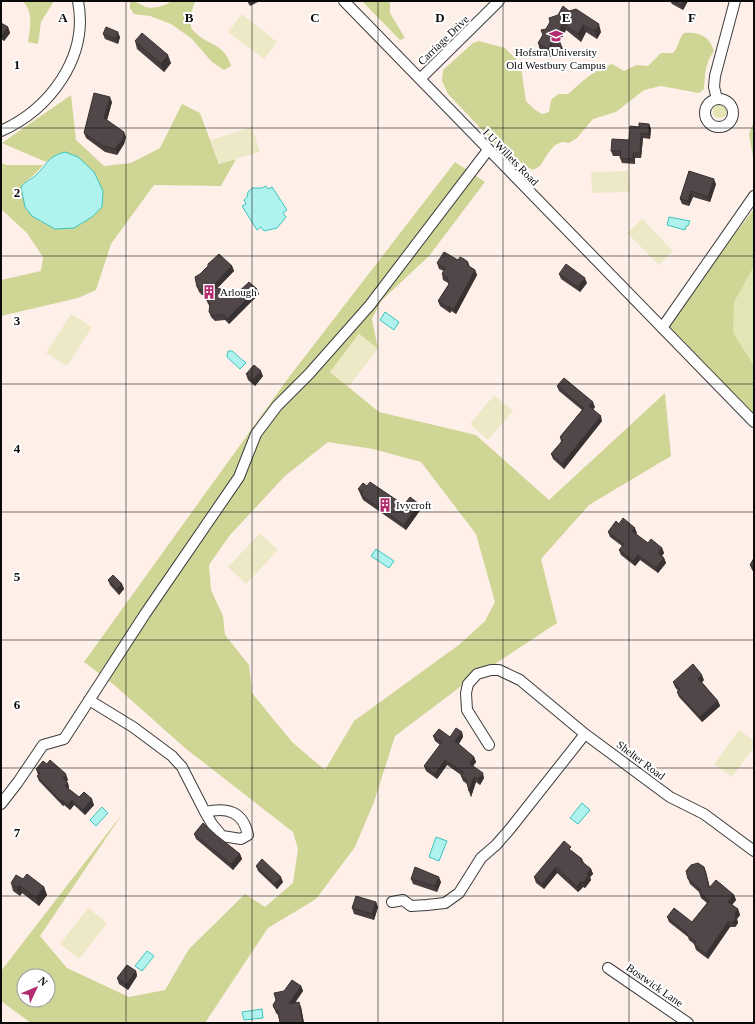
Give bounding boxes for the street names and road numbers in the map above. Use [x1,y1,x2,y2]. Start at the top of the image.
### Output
street label: Carriage Drive [415,12,471,68]
street label: I U Willets Road [481,126,541,188]
street label: Shelter Road [615,738,668,782]
street label: Bostwick Lane [624,961,686,1009]

